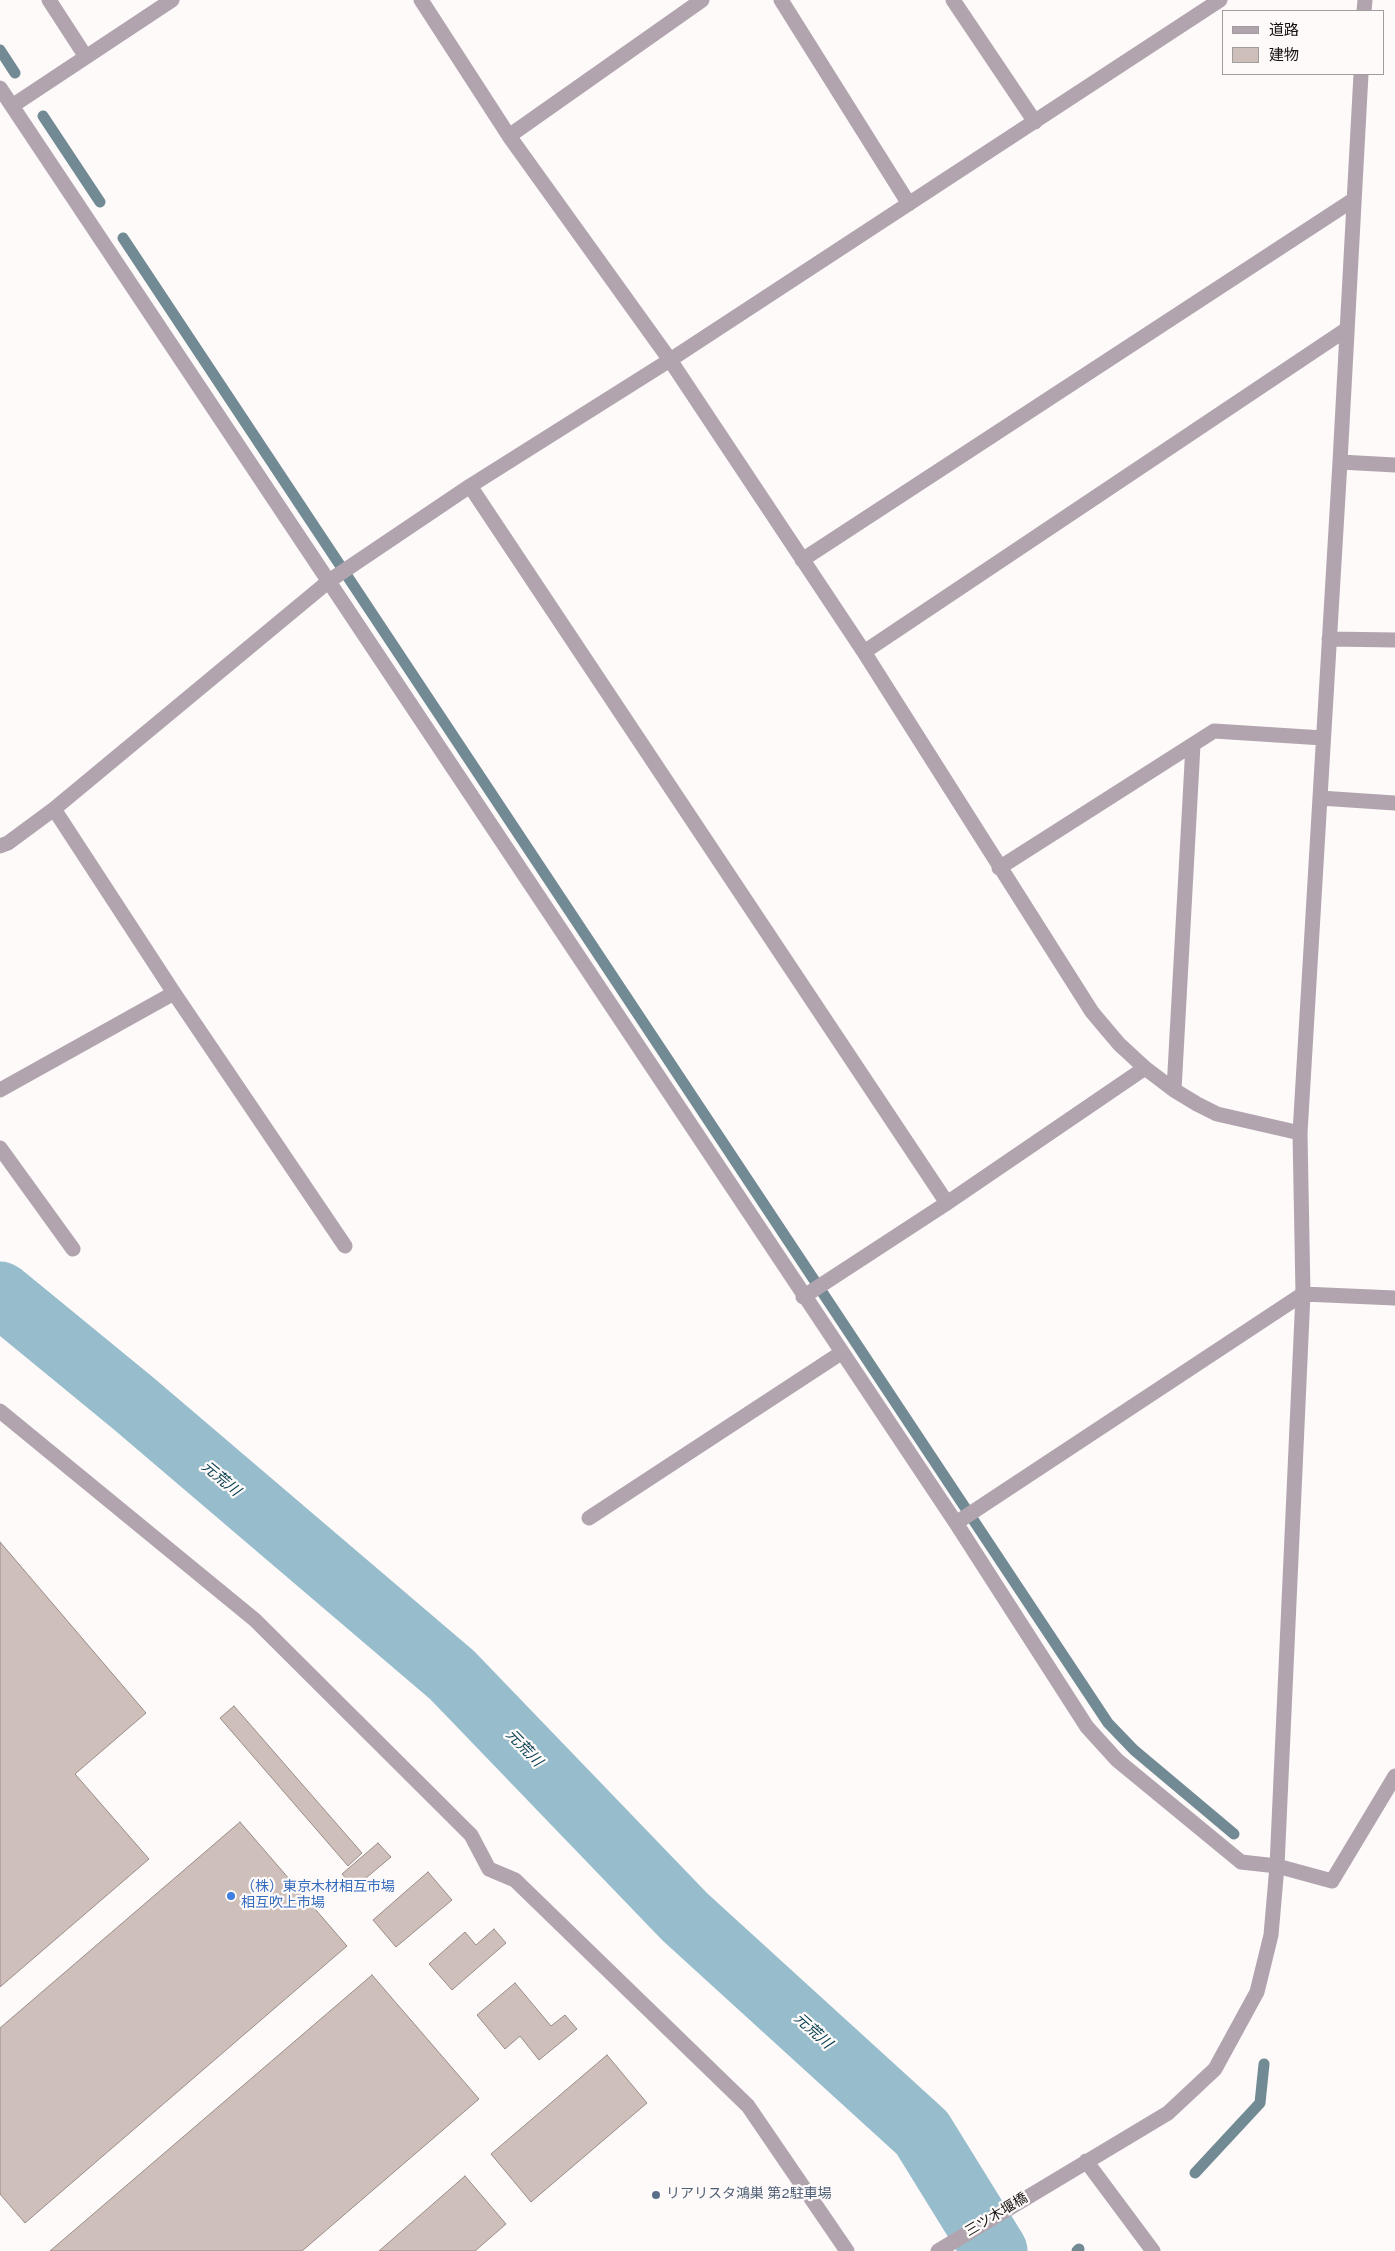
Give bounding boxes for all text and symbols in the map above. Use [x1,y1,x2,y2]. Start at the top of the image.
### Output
legend [1222,10,1385,75]
text: 道路 [1269,22,1299,41]
text: 建物 [1269,47,1299,66]
water label: 元荒川 [197,1459,243,1501]
water label: 元荒川 [501,1727,545,1771]
place label: （株）東京木材相互市場 相互吹上市場 [241,1880,395,1912]
marker: （株）東京木材相互市場 相互吹上市場 [225,1890,237,1902]
water label: 元荒川 [789,2010,835,2054]
place label: リアリスタ鴻巣 第2駐車場 [666,2187,832,2203]
marker: リアリスタ鴻巣 第2駐車場 [650,2189,662,2201]
street label: 三ツ木堰橋 [963,2191,1031,2241]

